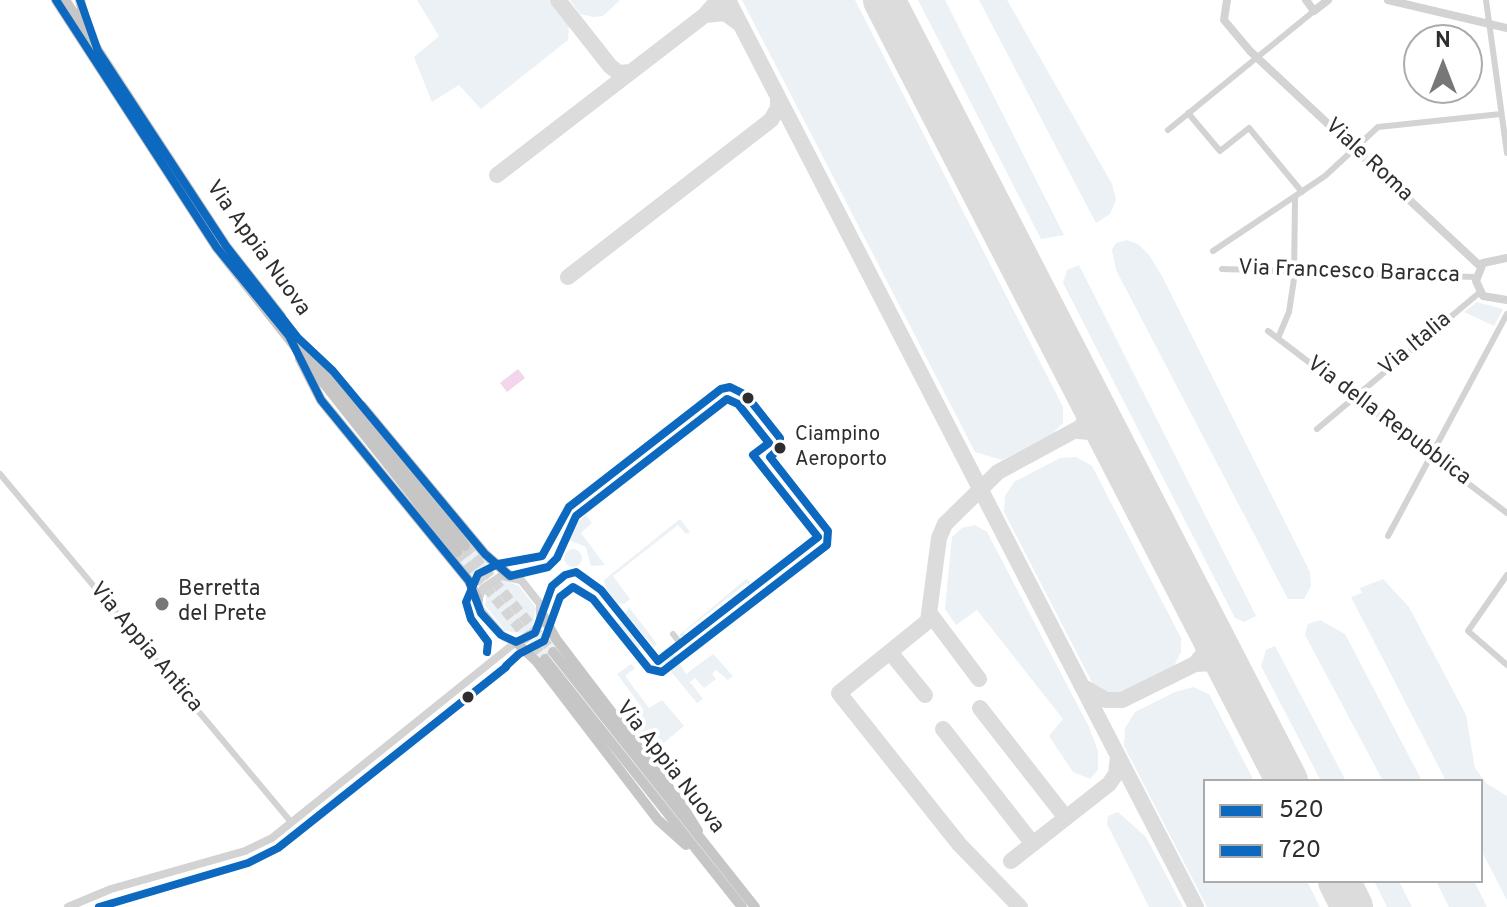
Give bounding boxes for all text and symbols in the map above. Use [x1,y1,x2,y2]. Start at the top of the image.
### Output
north arrow [1403,24,1483,104]
text: N [1435,28,1451,55]
street label: Viale Roma [1318,114,1418,208]
street label: Via Appia Nuova [199,176,315,322]
street label: Via Francesco Baracca [1238,256,1460,290]
street label: Via Italia [1375,307,1457,383]
street label: Via della Repubblica [1301,352,1475,492]
unlabelled marker [740,390,756,406]
place label: Ciampino Aeroporto [795,424,887,471]
marker: Ciampino Aeroporto [772,440,788,456]
street label: Via Appia Antica [83,578,207,718]
place label: Berretta del Prete [178,578,267,630]
marker: Berretta del Prete [153,595,171,613]
unlabelled marker [460,689,476,705]
street label: Via Appia Nuova [609,696,729,840]
legend [1203,779,1483,883]
text: 520 [1279,796,1324,826]
text: 720 [1279,836,1321,866]

